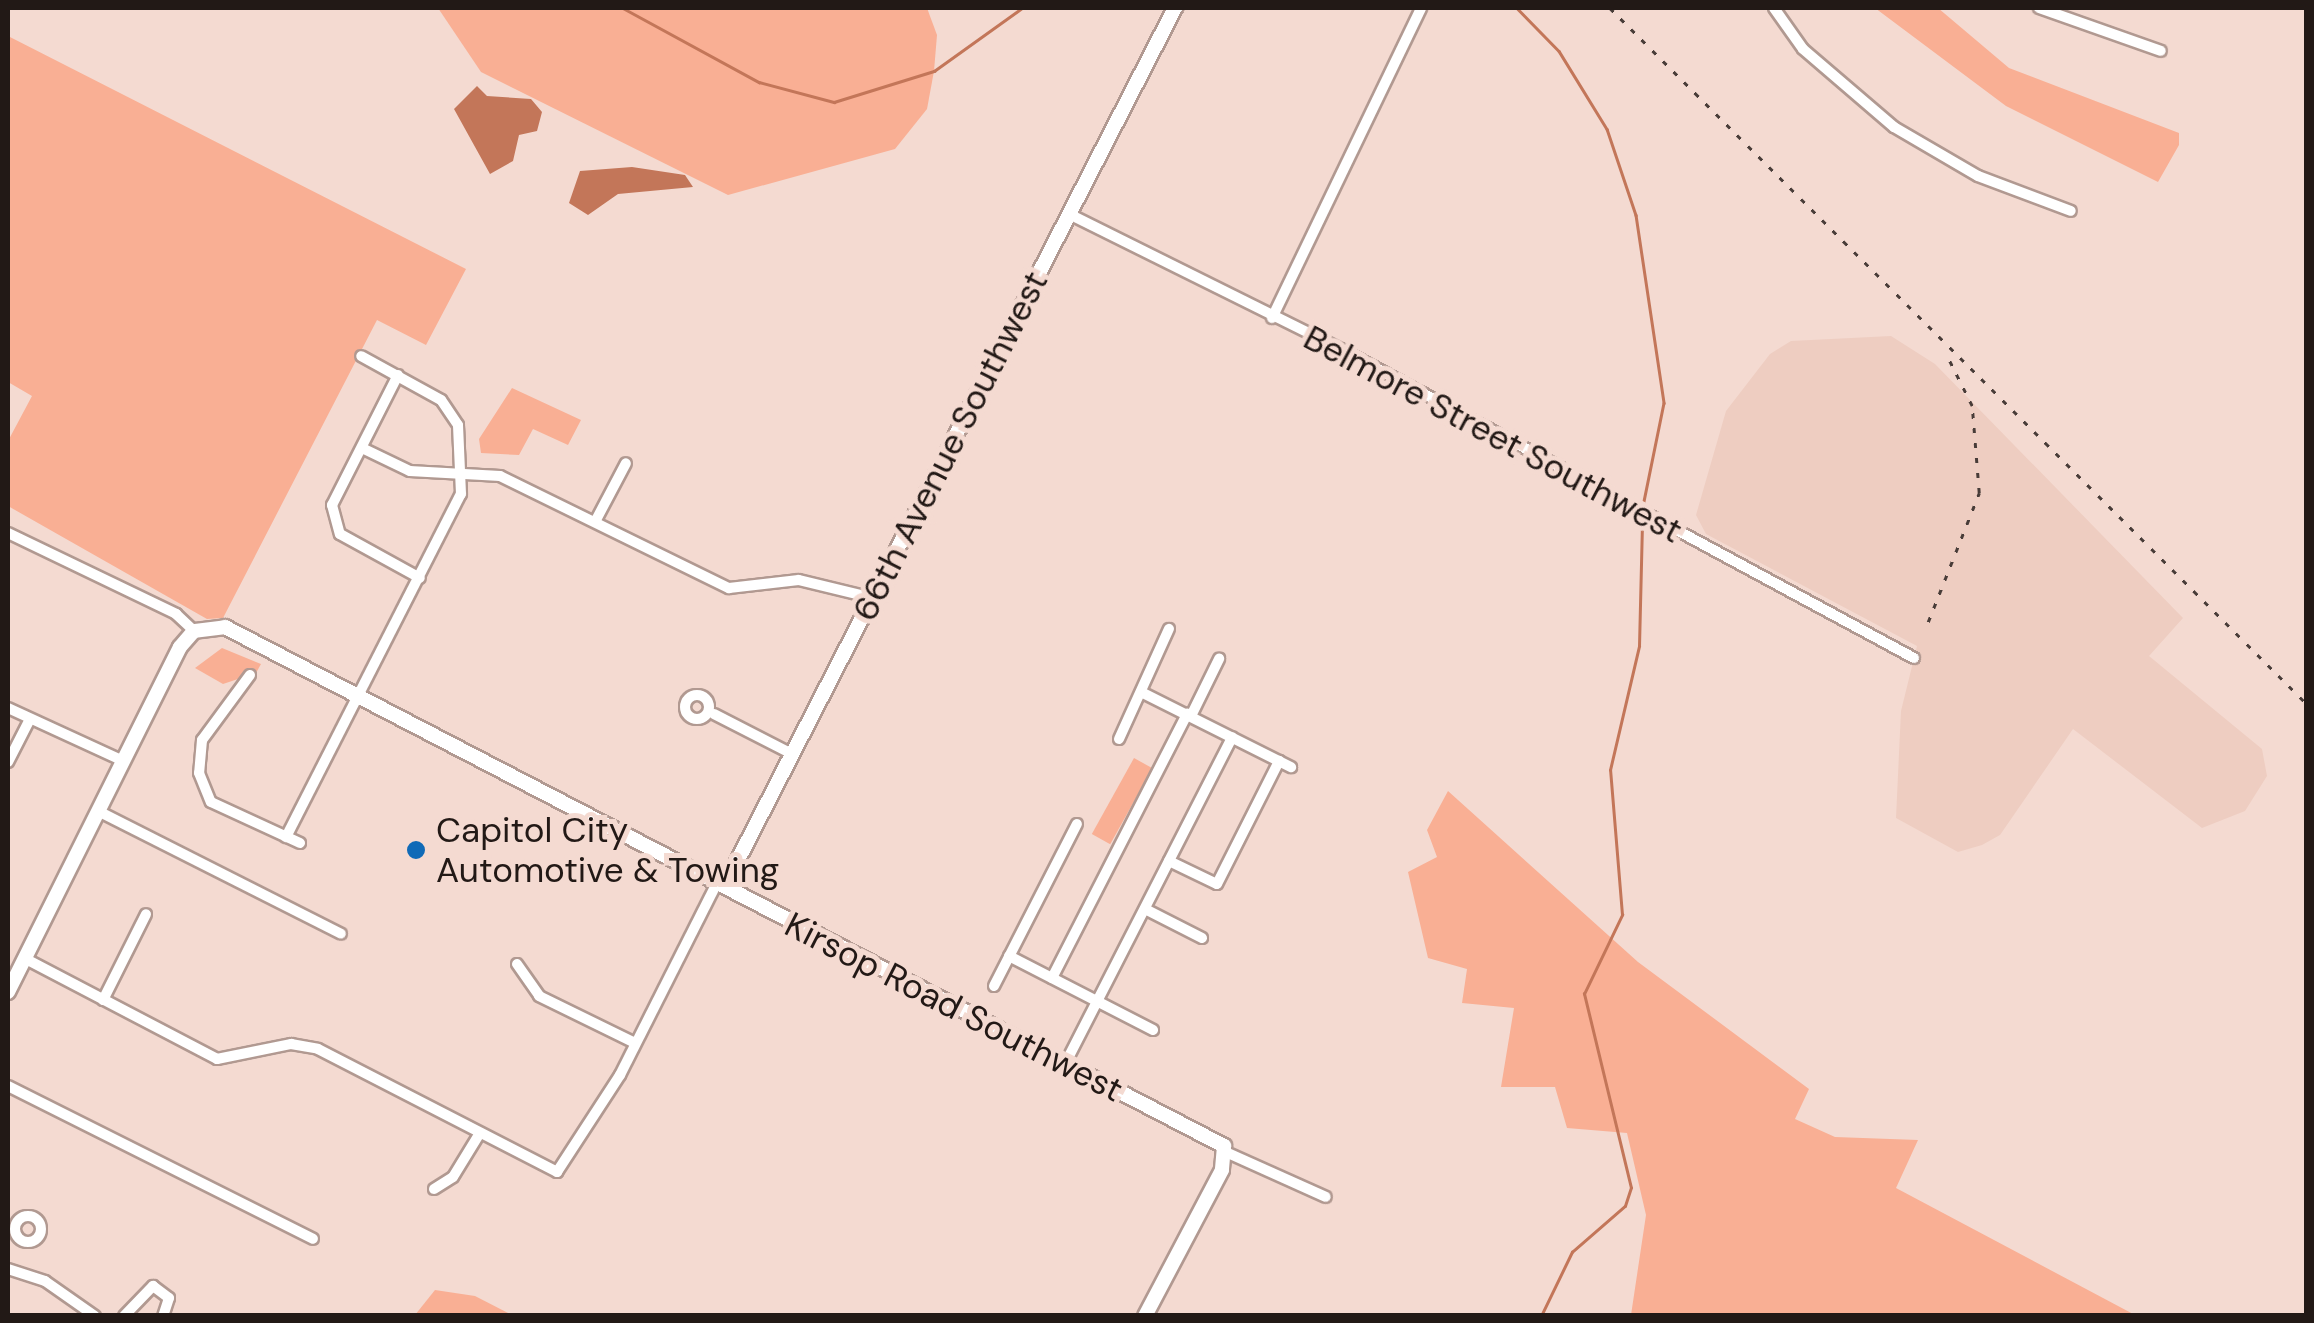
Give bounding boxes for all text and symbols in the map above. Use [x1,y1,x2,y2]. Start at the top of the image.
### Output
street label: 66th Avenue Southwest [843,264,1057,628]
street label: Belmore Street Southwest [1297,316,1689,552]
place label: Capitol City Automotive & Towing [436,809,779,891]
marker: Capitol City Automotive & Towing [405,839,427,861]
street label: Kirsop Road Southwest [778,904,1130,1110]

